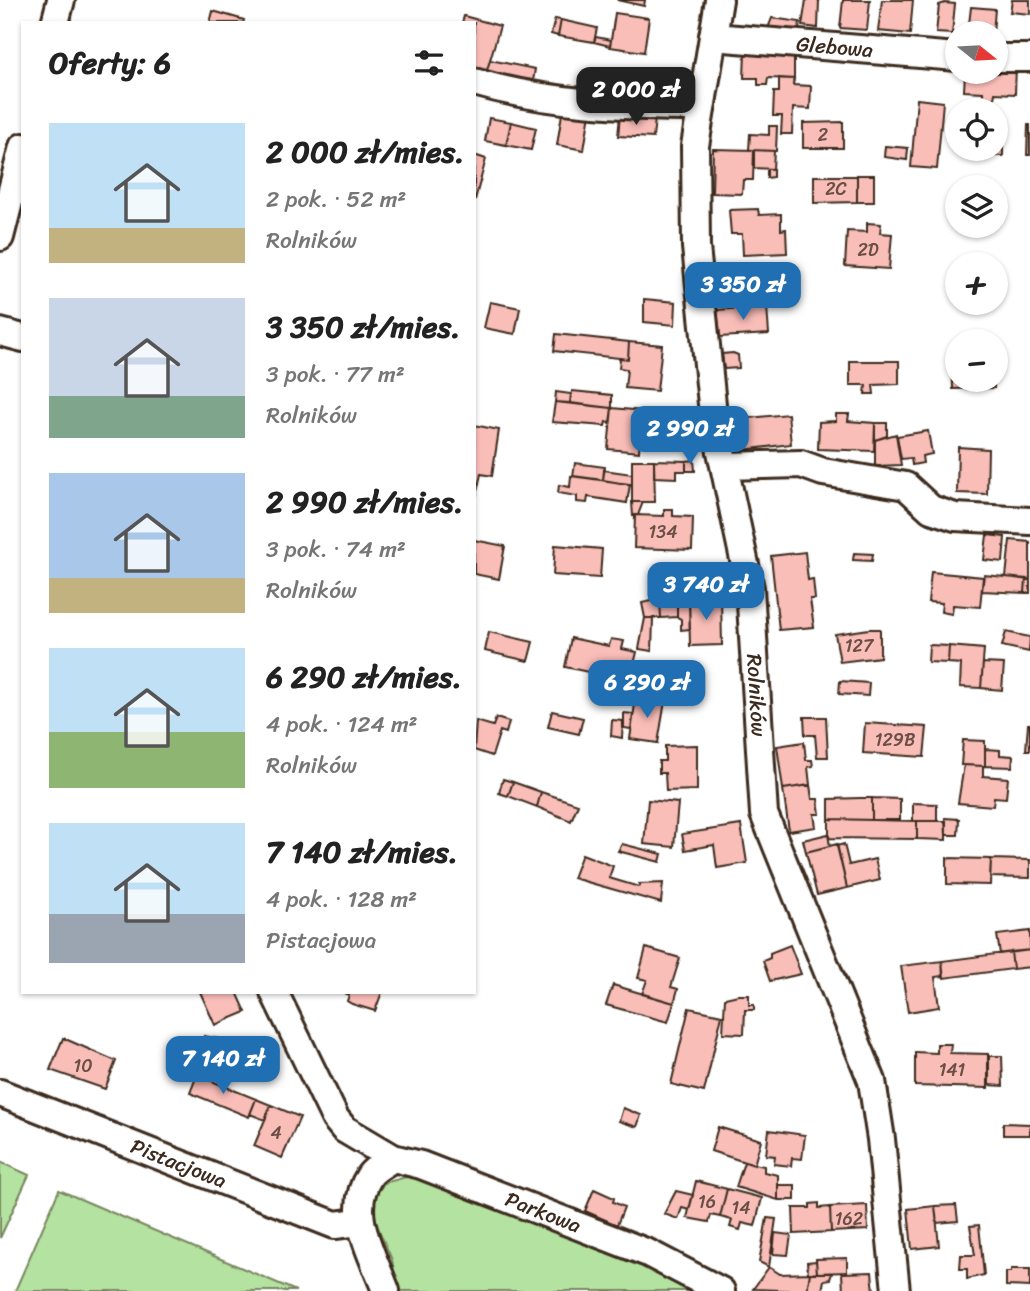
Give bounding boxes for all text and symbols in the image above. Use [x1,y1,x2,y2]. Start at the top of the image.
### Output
north arrow [945,21,1008,84]
map controls [945,21,1008,392]
street label: Glebowa [795,25,875,69]
text: Oferty: 6 [49,36,171,90]
icon: filters [410,44,448,82]
pin: 2 000 zł [564,68,708,127]
text: 2 000 zł [592,69,680,110]
button: locate [945,98,1008,161]
house number: 2 [818,119,828,151]
text: 2 000 zł/mies. [266,125,464,179]
icon: home [105,151,189,235]
house number: 2C [825,173,848,205]
button: layers [945,175,1008,238]
text: 2 pok. · 52 m² [266,179,406,220]
text: Rolników [266,220,357,261]
house number: 2D [857,234,879,266]
button: + [945,252,1008,315]
pin: 3 350 zł [671,262,815,322]
text: 3 350 zł [701,264,785,305]
text: 3 350 zł/mies. [266,300,460,354]
icon: home [105,326,189,410]
button: − [945,329,1008,392]
text: 3 pok. · 77 m² [266,354,405,395]
text: Rolników [266,395,357,436]
pin: 2 990 zł [618,406,762,466]
text: 2 990 zł [647,408,733,449]
text: 2 990 zł/mies. [266,475,463,529]
icon: home [105,501,189,585]
house number: 134 [649,516,677,548]
text: 3 pok. · 74 m² [266,529,406,570]
pin: 3 740 zł [634,562,778,622]
text: 3 740 zł [663,564,749,605]
text: Rolników [266,570,357,611]
house number: 127 [845,630,875,662]
text: 6 290 zł/mies. [266,650,462,704]
street label: Rolników [735,653,778,738]
pin: 6 290 zł [575,660,719,720]
text: 6 290 zł [604,662,690,703]
icon: home [105,676,189,760]
text: 4 pok. · 124 m² [266,704,418,745]
house number: 129B [875,724,915,756]
text: Rolników [266,745,357,786]
text: 7 140 zł/mies. [266,825,458,879]
icon: home [105,851,189,935]
text: 4 pok. · 128 m² [266,879,417,920]
text: Pistacjowa [266,920,376,961]
pin: 7 140 zł [151,1036,295,1096]
text: 7 140 zł [182,1038,264,1079]
house number: 10 [73,1050,93,1082]
house number: 141 [939,1054,966,1086]
house number: 4 [270,1117,282,1149]
street label: Pistacjowa [125,1127,233,1200]
street label: Parkowa [500,1180,587,1244]
house number: 16 [698,1186,716,1218]
house number: 14 [732,1192,750,1224]
house number: 162 [835,1203,863,1235]

